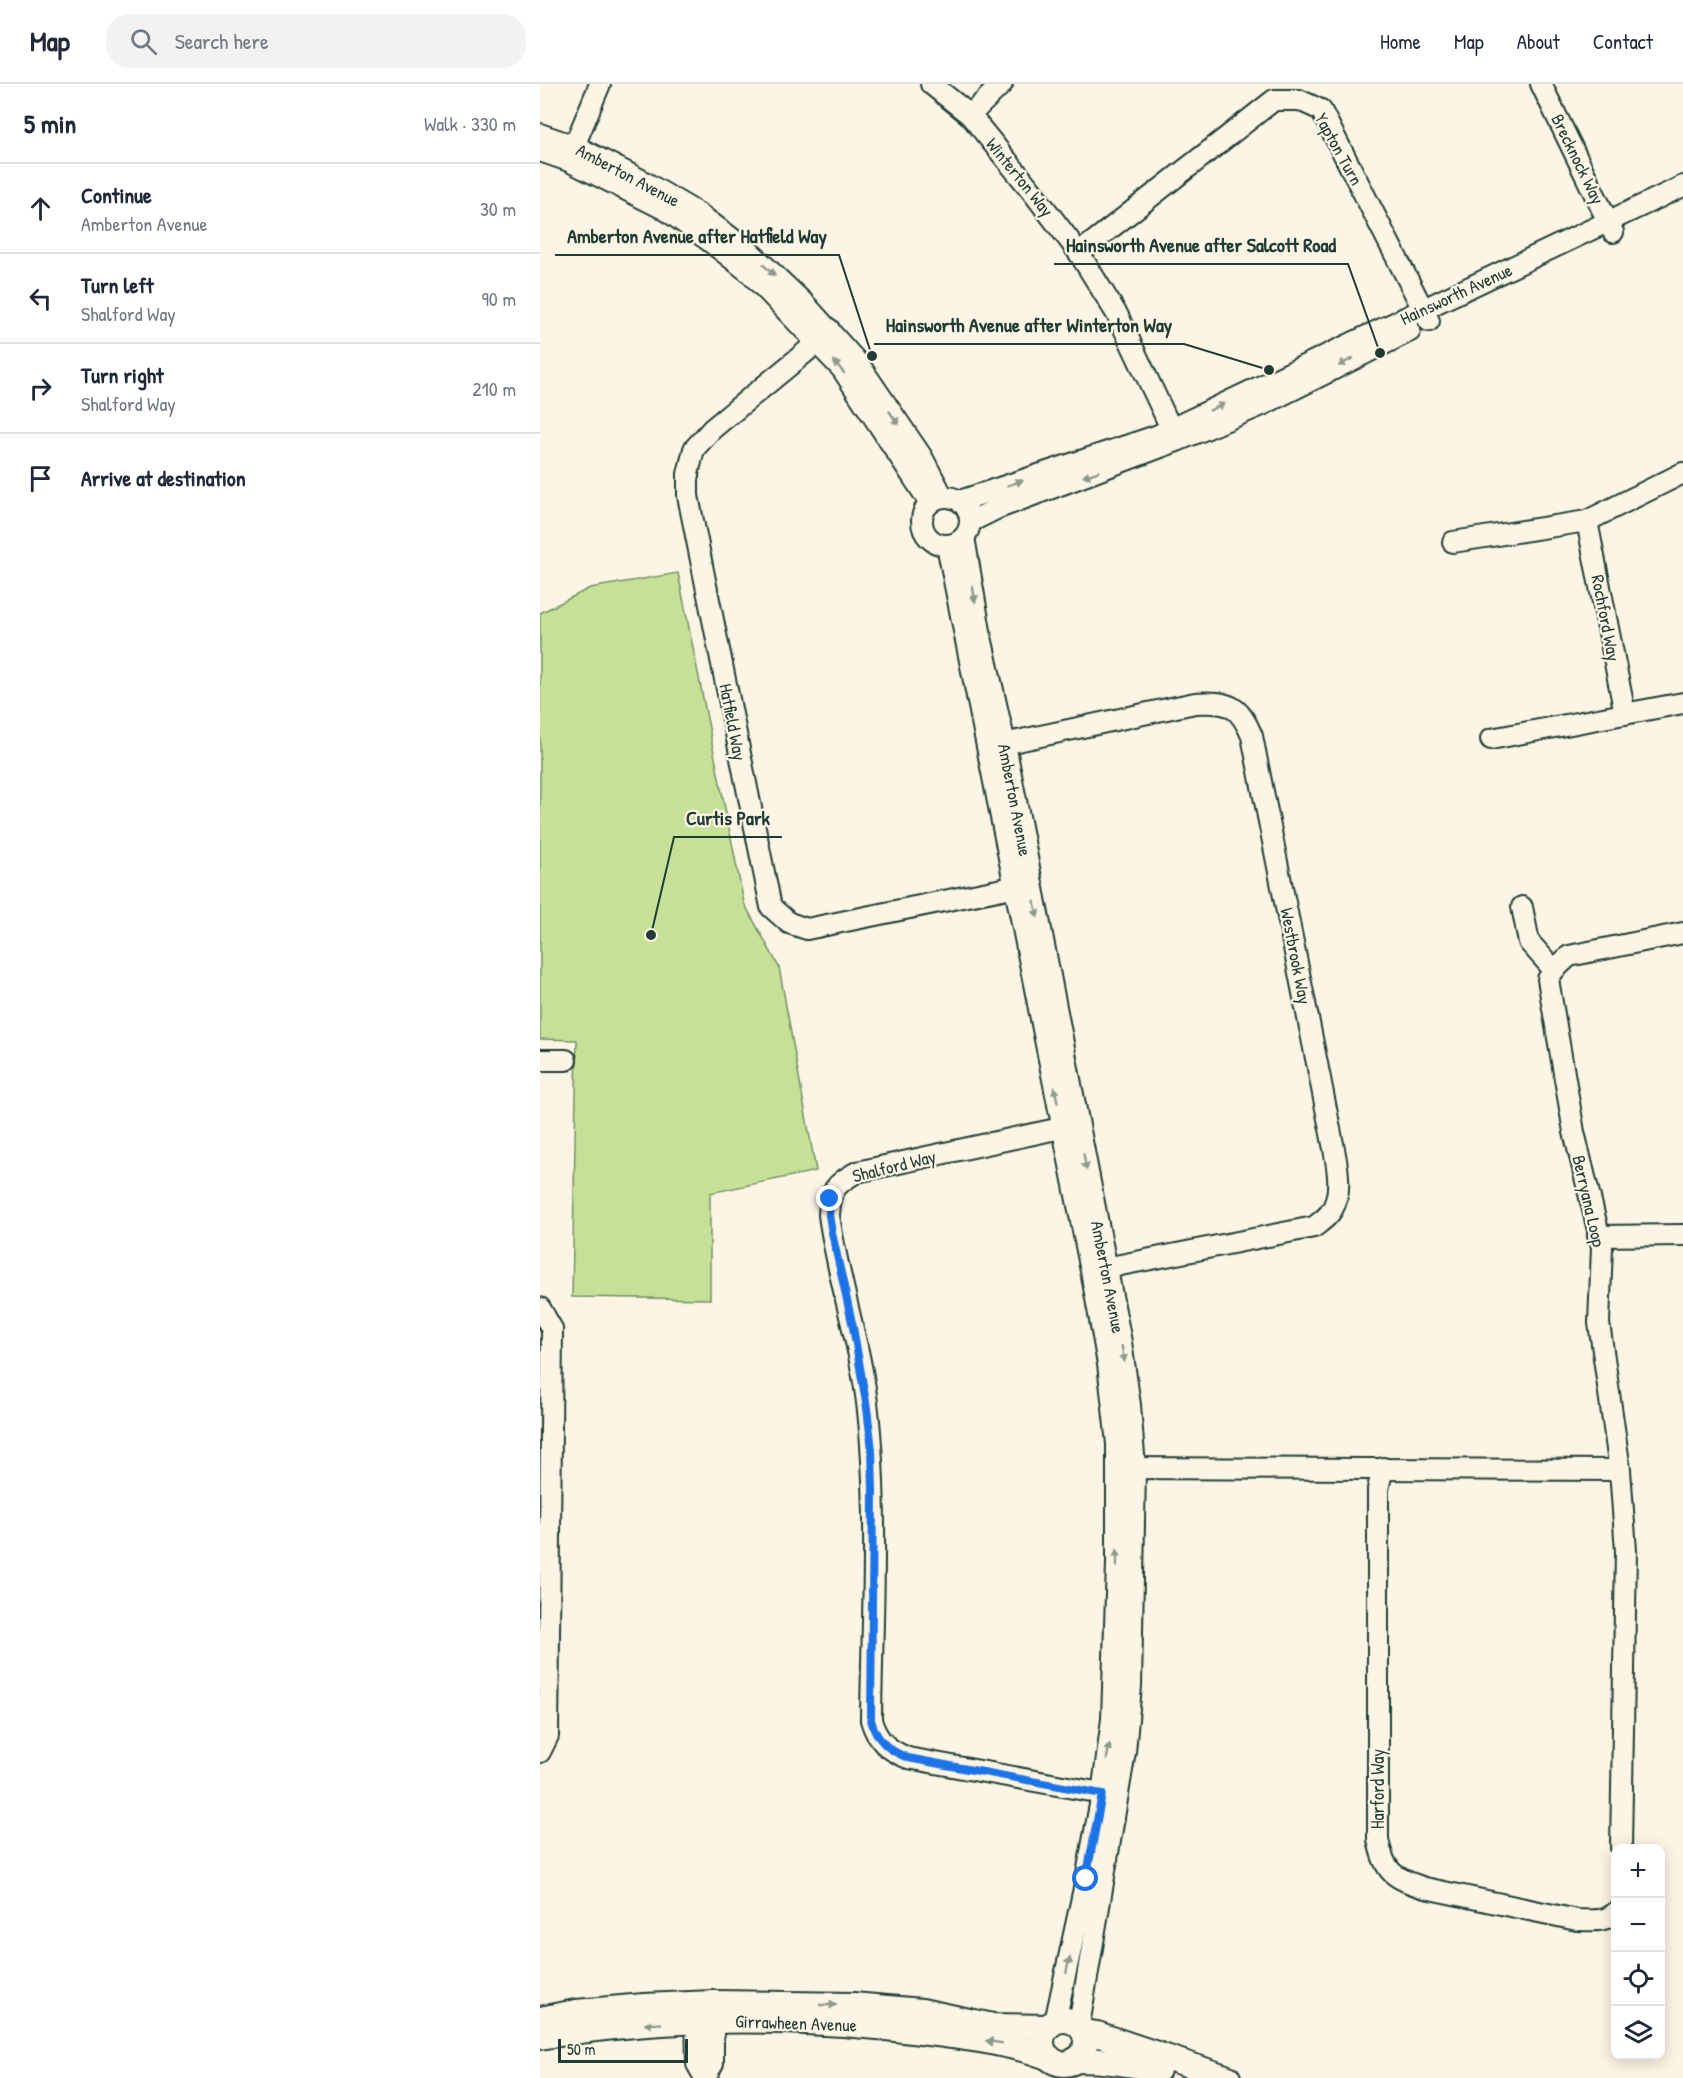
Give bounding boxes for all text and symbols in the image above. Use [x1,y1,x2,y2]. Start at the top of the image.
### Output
search box [106,14,526,68]
text: Map [30,22,70,60]
icon: search [127,25,160,58]
text: Search here [175,26,269,56]
text: Home [1380,27,1421,56]
text: Map [1454,27,1484,56]
text: About [1517,27,1560,56]
text: Contact [1593,27,1653,56]
text: 5 min [24,106,76,141]
street label: Yapton Turn [1309,108,1369,190]
text: Walk · 330 m [424,110,516,137]
street label: Brecknock Way [1545,110,1611,209]
street label: Winterton Way [980,132,1060,222]
street label: Amberton Avenue [572,137,684,213]
text: Continue [81,180,152,210]
icon: ahead [24,192,57,225]
text: 30 m [480,195,516,222]
text: Amberton Avenue [81,210,208,237]
callout: Amberton Avenue after Hatfield Way [555,217,839,255]
text: Amberton Avenue after Hatfield Way [567,222,827,250]
callout: Hainsworth Avenue after Salcott Road [1054,226,1348,264]
text: Hainsworth Avenue after Salcott Road [1066,231,1336,258]
street label: Hainsworth Avenue [1396,257,1516,331]
one-way arrow [762,263,777,277]
text: Turn left [81,270,154,300]
icon: left [24,282,57,315]
text: 90 m [482,285,516,312]
text: Shalford Way [81,300,176,327]
callout: Hainsworth Avenue after Winterton Way [874,306,1184,344]
text: Hainsworth Avenue after Winterton Way [886,311,1173,339]
one-way arrow [1338,358,1355,367]
one-way arrow [833,359,846,375]
text: Turn right [81,360,164,390]
icon: right [24,372,57,405]
text: 210 m [472,375,516,402]
text: Shalford Way [81,390,176,417]
one-way arrow [1209,403,1226,412]
one-way arrow [888,410,900,426]
icon: arrive [24,462,57,495]
text: Arrive at destination [81,463,246,493]
one-way arrow [1082,470,1100,479]
one-way arrow [1006,478,1024,487]
street label: Rochford Way [1585,573,1627,664]
one-way arrow [970,585,979,604]
street label: Hatfield Way [713,681,753,763]
street label: Amberton Avenue [992,742,1038,858]
callout: Curtis Park [674,799,782,837]
text: Curtis Park [686,804,771,831]
one-way arrow [1032,900,1041,919]
street label: Westbrook Way [1274,906,1318,1007]
one-way arrow [1051,1086,1060,1105]
street label: Shalford Way [850,1143,939,1188]
one-way arrow [1081,1153,1090,1172]
street label: Berryana Loop [1566,1153,1612,1249]
route end [816,1185,842,1211]
street label: Amberton Avenue [1085,1219,1131,1335]
one-way arrow [1118,1344,1127,1363]
one-way arrow [1112,1548,1122,1567]
one-way arrow [1104,1743,1113,1762]
street label: Harford Way [1365,1749,1390,1829]
map controls [1611,1844,1665,2060]
button: + [1611,1844,1665,1898]
route start [1072,1865,1098,1891]
button: − [1611,1898,1665,1952]
button: locate [1611,1952,1665,2006]
one-way arrow [1063,1955,1073,1974]
one-way arrow [819,2000,838,2010]
button: layers [1611,2006,1665,2060]
street label: Girrawheen Avenue [735,2008,857,2038]
one-way arrow [644,2019,663,2028]
scale bar [558,2036,688,2064]
text: 50 m [567,2038,596,2060]
one-way arrow [984,2038,1003,2047]

